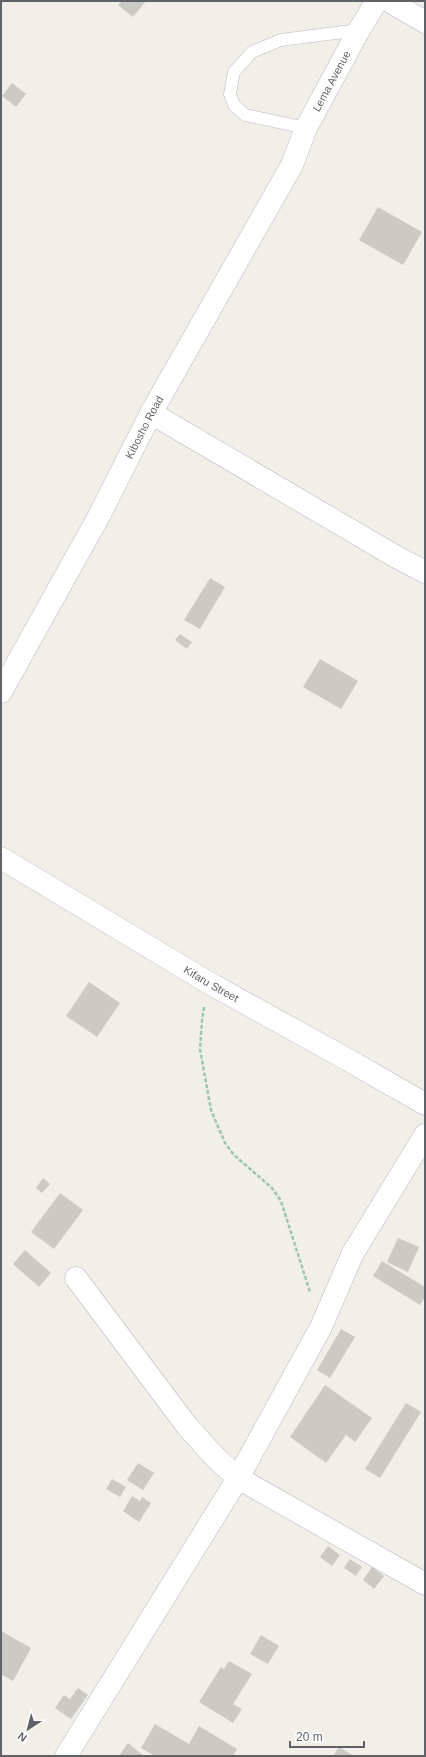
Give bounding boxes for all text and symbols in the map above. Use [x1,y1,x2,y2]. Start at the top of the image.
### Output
street label: Lema Avenue [310,49,353,113]
street label: Kibosho Road [123,394,165,461]
street label: Kifaru Street [182,963,241,1004]
north arrow [8,1709,48,1749]
scale bar [290,1723,364,1749]
text: N [15,1730,29,1744]
text: 20 m [296,1730,323,1744]

